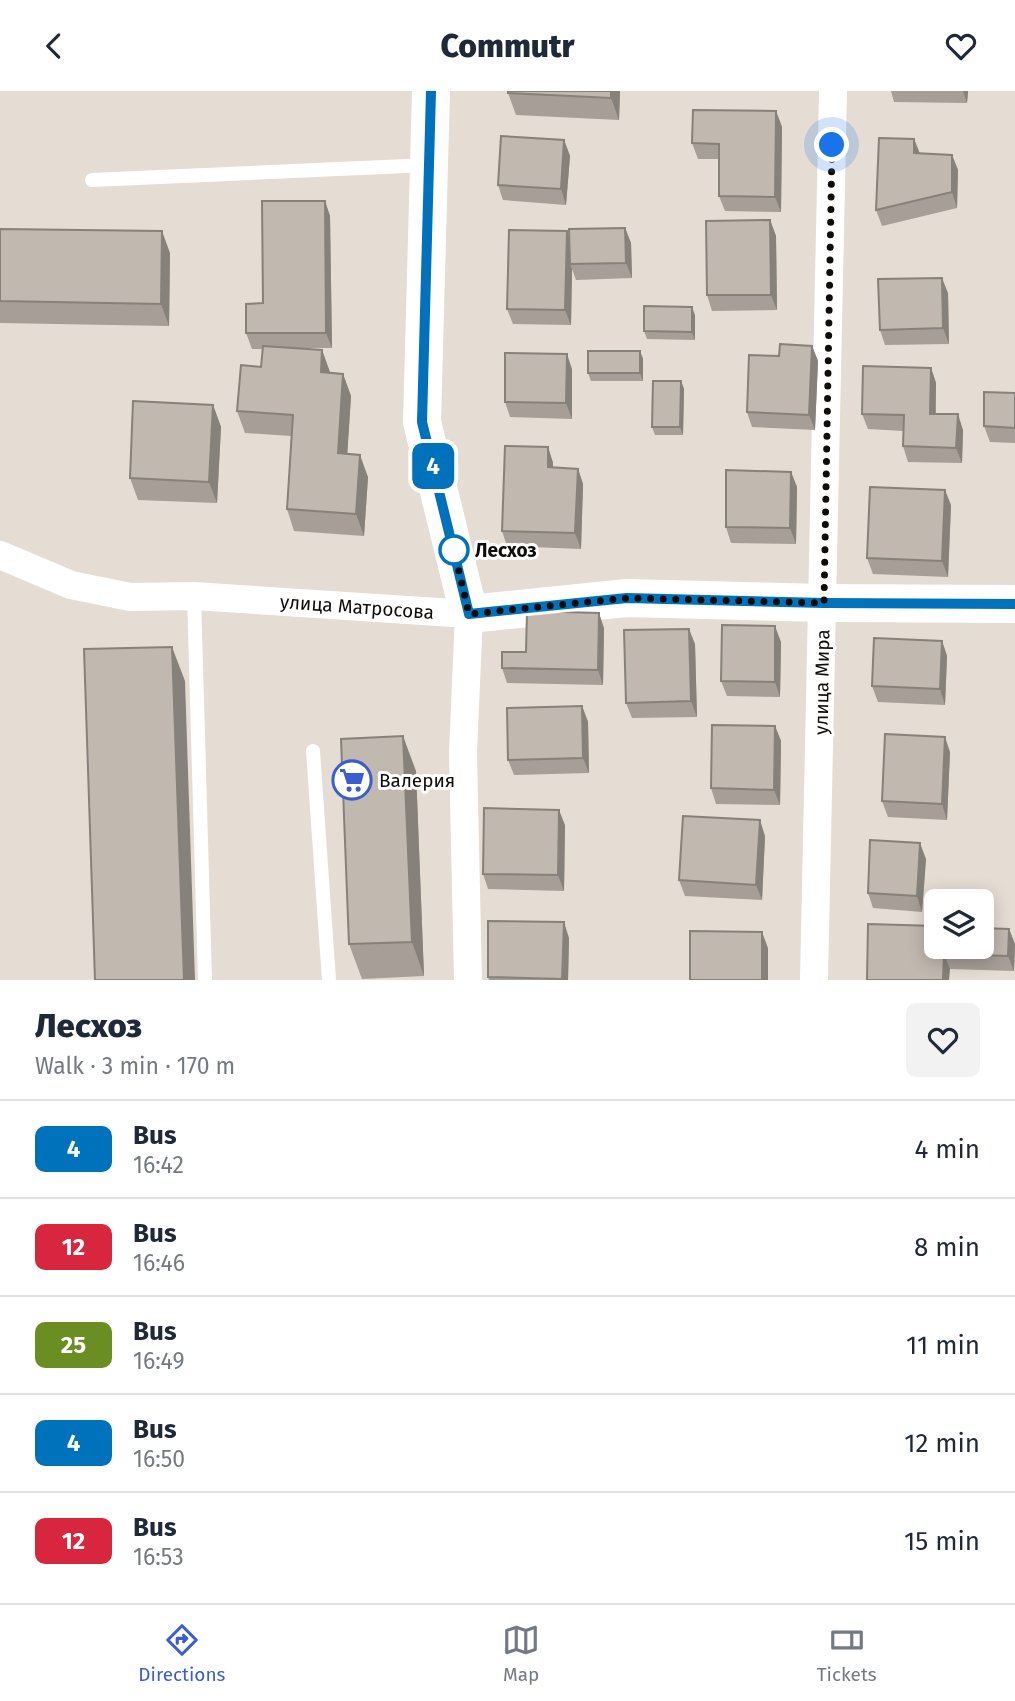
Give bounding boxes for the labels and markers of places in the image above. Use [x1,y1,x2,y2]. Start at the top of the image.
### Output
marker: Лесхоз [439,535,469,565]
place label: Лесхоз [475,539,537,562]
supermarket icon: Валерия [331,759,373,801]
place label: Валерия [379,769,455,792]

